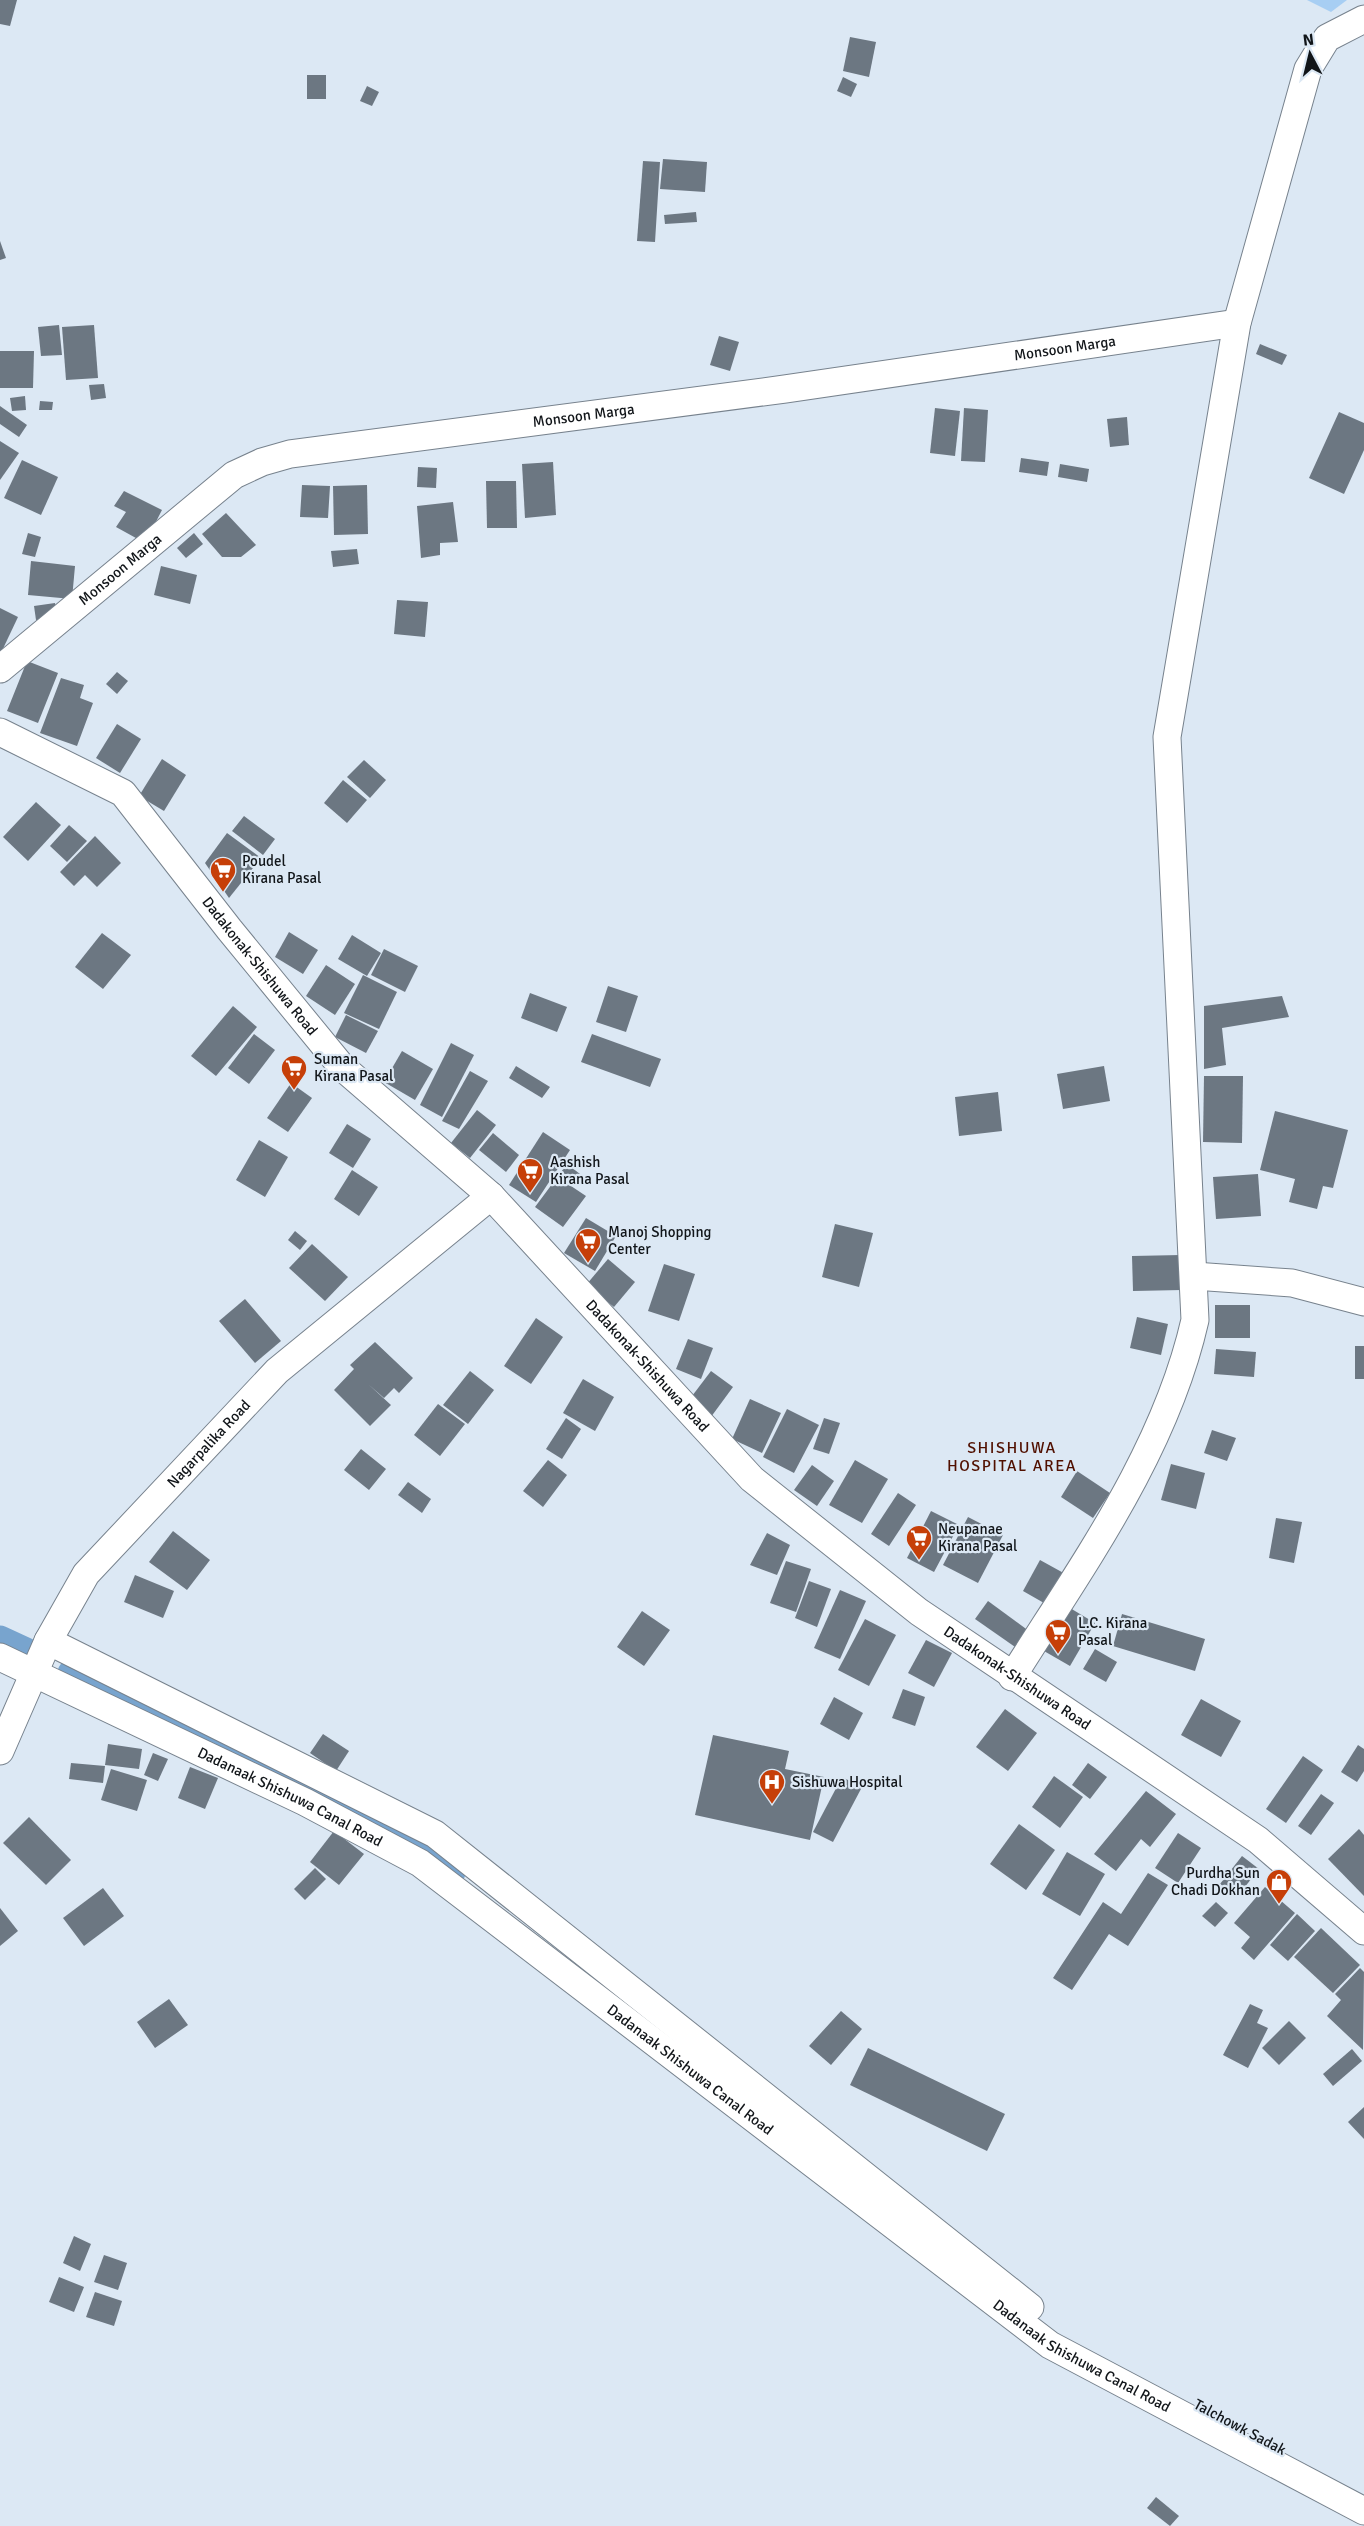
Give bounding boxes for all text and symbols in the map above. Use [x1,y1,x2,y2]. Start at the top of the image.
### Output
north arrow [1280,24,1340,84]
text: N [1302,30,1315,51]
street label: Monsoon Marga [1013,332,1117,364]
street label: Monsoon Marga [532,400,635,431]
street label: Monsoon Marga [75,530,165,609]
place label: Poudel Kirana Pasal [242,852,321,887]
supermarket icon: Poudel Kirana Pasal [208,855,238,893]
street label: Dadakonak-Shishuwa Road [198,893,321,1039]
place label: Suman Kirana Pasal [314,1050,393,1085]
supermarket icon: Suman Kirana Pasal [279,1053,309,1091]
place label: Aashish Kirana Pasal [550,1153,629,1188]
supermarket icon: Aashish Kirana Pasal [515,1156,545,1194]
place label: Manoj Shopping Center [608,1223,712,1258]
supermarket icon: Manoj Shopping Center [573,1226,603,1264]
street label: Dadakonak-Shishuwa Road [582,1296,713,1435]
street label: Nagarpalika Road [163,1396,254,1491]
district label: SHISHUWA HOSPITAL AREA [947,1438,1077,1476]
place label: Neupanae Kirana Pasal [938,1520,1017,1555]
supermarket icon: Neupanae Kirana Pasal [904,1523,934,1561]
place label: L.C. Kirana Pasal [1078,1614,1147,1649]
supermarket icon: L.C. Kirana Pasal [1043,1617,1073,1655]
street label: Dadakonak-Shishuwa Road [940,1622,1094,1734]
street label: Dadanaak Shishuwa Canal Road [195,1743,386,1850]
hospital icon: Sishuwa Hospital [757,1767,787,1805]
place label: Sishuwa Hospital [792,1773,903,1791]
place label: Purdha Sun Chadi Dokhan [1171,1864,1260,1899]
shop icon: Purdha Sun Chadi Dokhan [1264,1867,1294,1905]
street label: Dadanaak Shishuwa Canal Road [604,2000,777,2139]
street label: Dadanaak Shishuwa Canal Road [989,2296,1174,2416]
street label: Talchowk Sadak [1191,2395,1290,2459]

